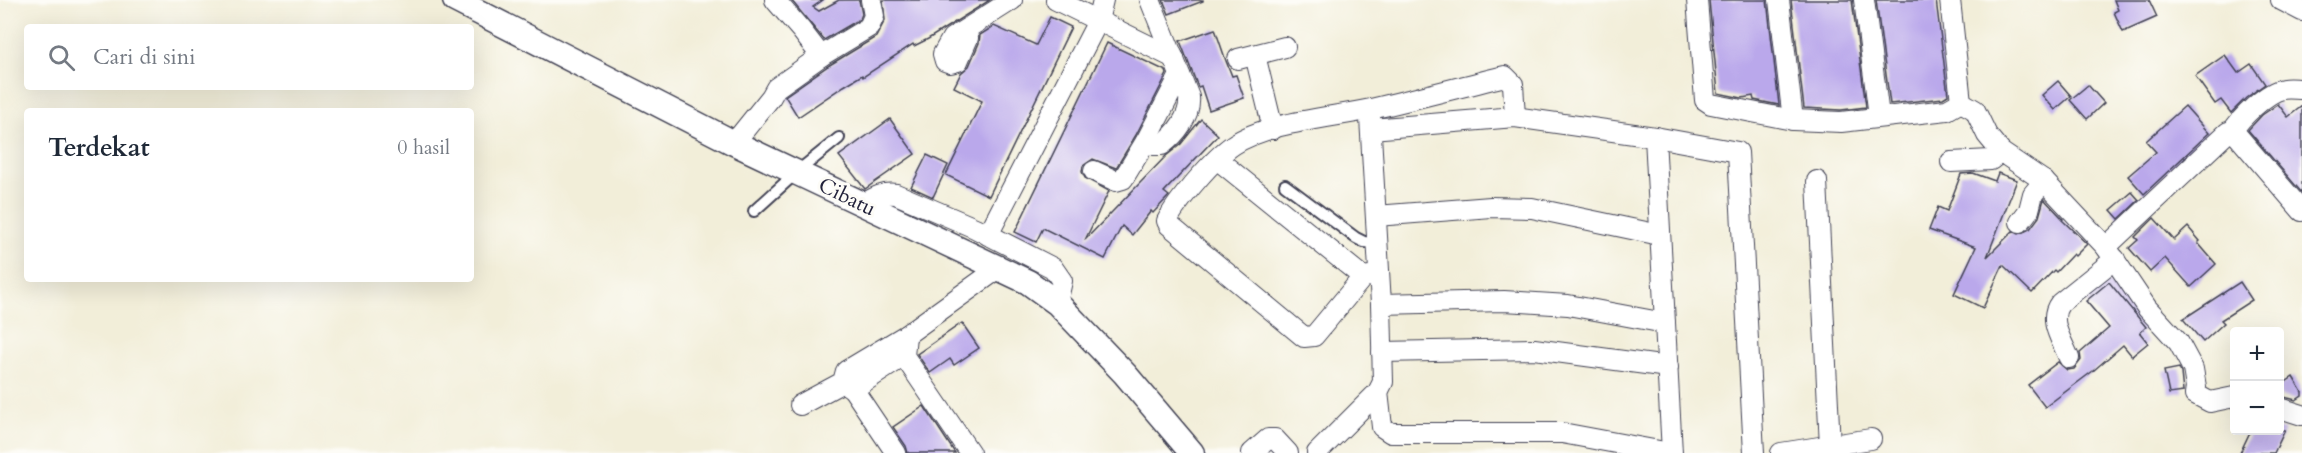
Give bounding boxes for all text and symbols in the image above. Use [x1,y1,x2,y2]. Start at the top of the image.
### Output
search box [24,24,474,90]
icon: search [45,41,78,74]
text: Cari di sini [93,42,196,72]
text: Terdekat [48,130,150,165]
text: 0 hasil [397,134,450,161]
street label: Cibatu [813,171,881,223]
map controls [2230,327,2284,435]
button: + [2230,327,2284,381]
button: − [2230,381,2284,435]

